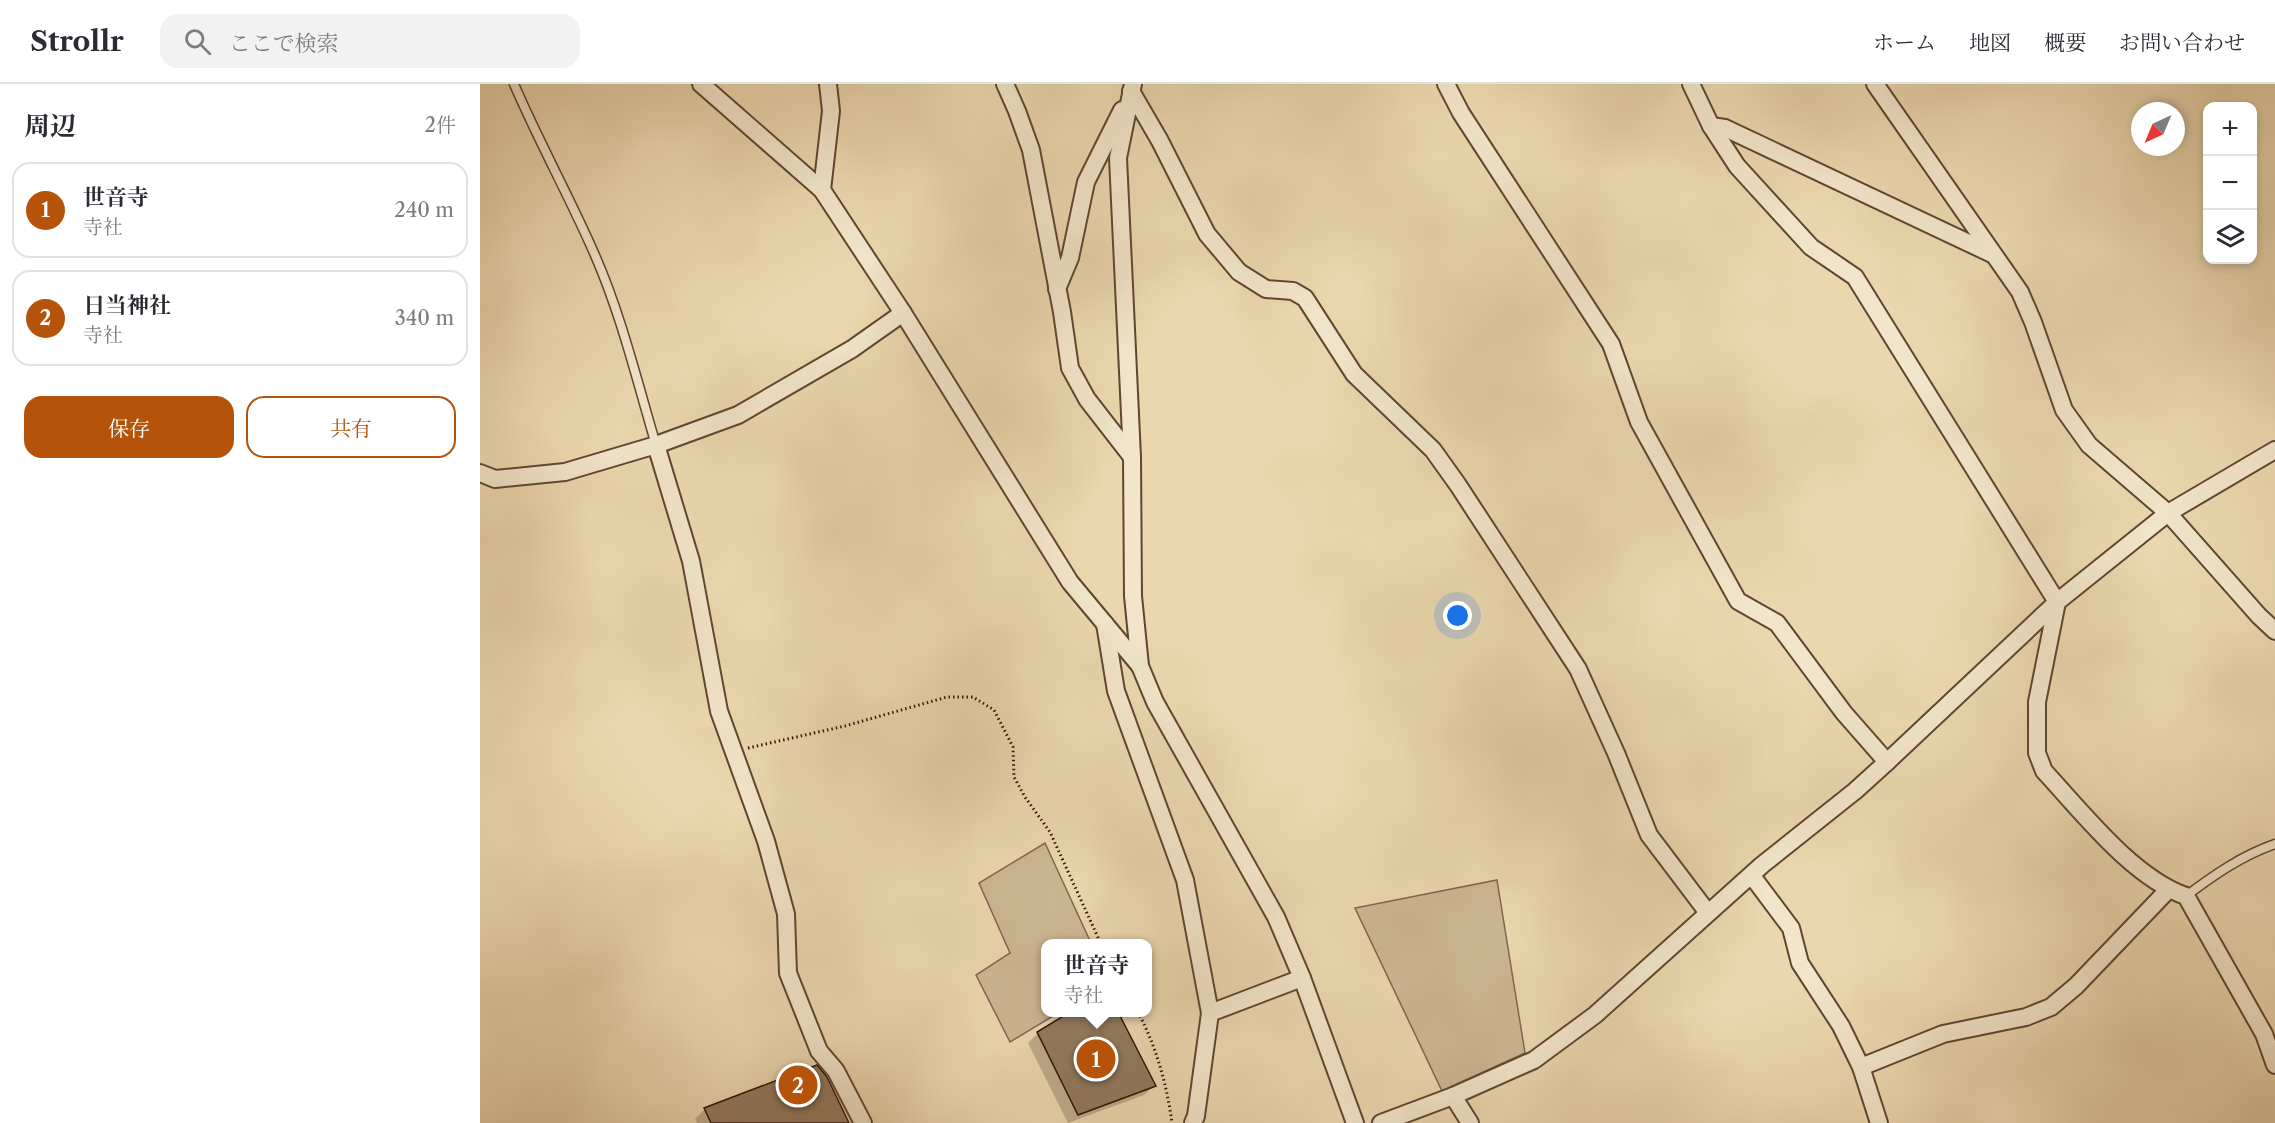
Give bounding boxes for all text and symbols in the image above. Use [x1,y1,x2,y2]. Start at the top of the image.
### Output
search box [160,14,580,68]
text: Strollr [30,24,124,58]
icon: search [181,25,214,58]
text: ここで検索 [229,30,339,57]
text: ホーム [1873,30,1936,55]
text: 地図 [1969,30,2011,55]
text: 概要 [2044,30,2086,55]
text: お問い合わせ [2119,30,2245,55]
north arrow [2131,102,2185,156]
map controls [2203,102,2257,264]
button: + [2203,102,2257,156]
text: 周辺 [24,110,76,142]
text: 2件 [425,113,456,137]
button: − [2203,156,2257,210]
text: 世音寺 [83,184,149,211]
text: 1 [41,198,50,222]
text: 240 m [394,198,454,222]
button: layers [2203,210,2257,264]
text: 寺社 [83,215,123,239]
text: 日当神社 [83,292,171,319]
text: 2 [40,306,51,330]
text: 340 m [395,306,454,330]
text: 寺社 [83,323,123,347]
button: 保存 [24,396,234,458]
button: 共有 [246,396,456,458]
your location [1443,601,1472,630]
popup [1041,939,1152,1017]
text: 世音寺 [1063,952,1130,979]
text: 寺社 [1063,983,1103,1007]
pin: 1 [1076,1036,1116,1082]
pin: 2 [778,1062,818,1108]

